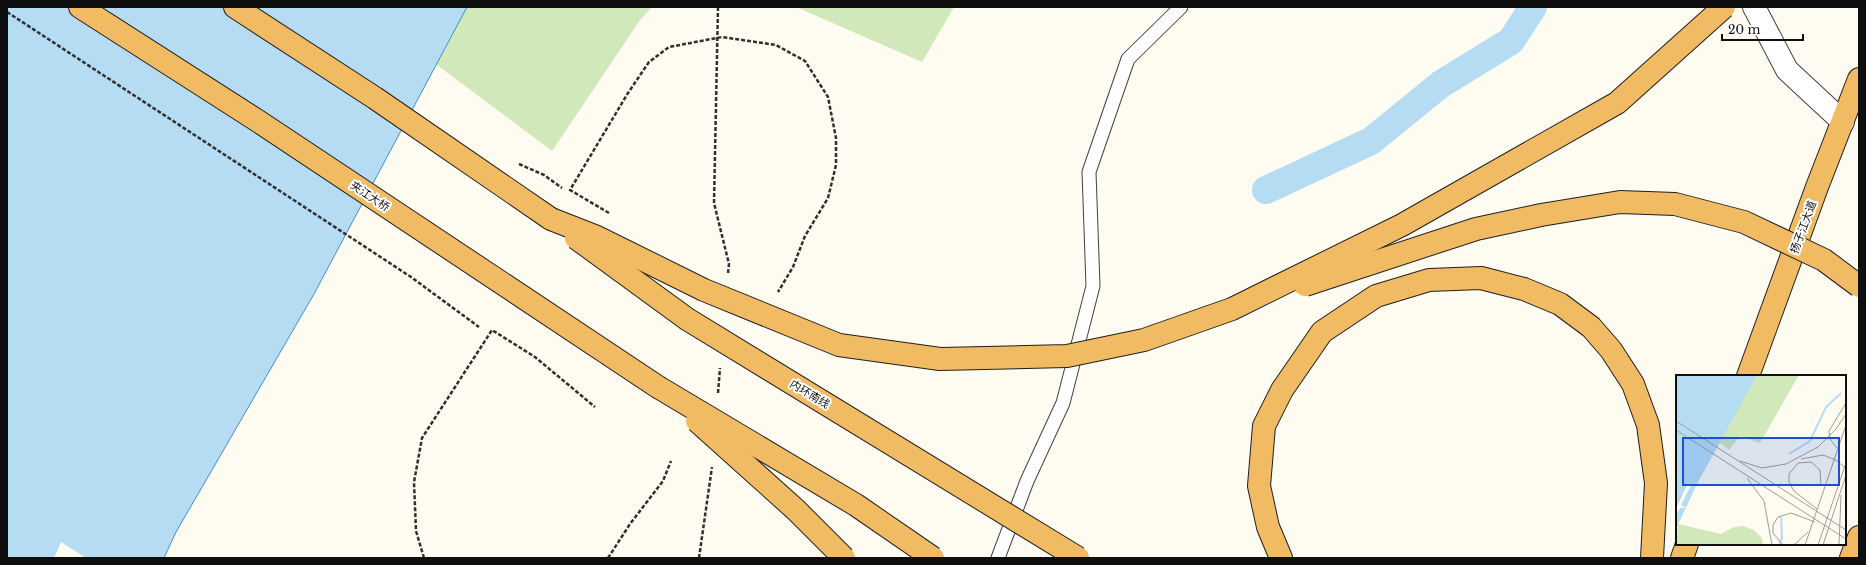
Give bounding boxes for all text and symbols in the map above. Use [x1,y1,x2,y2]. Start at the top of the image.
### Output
scale bar [1722,16,1803,42]
text: 20 m [1728,22,1760,37]
street label: 夹江大桥 [348,178,392,214]
street label: 扬子江大道 [1787,199,1819,255]
inset map [1676,375,1846,545]
street label: 内环南线 [788,377,832,411]

